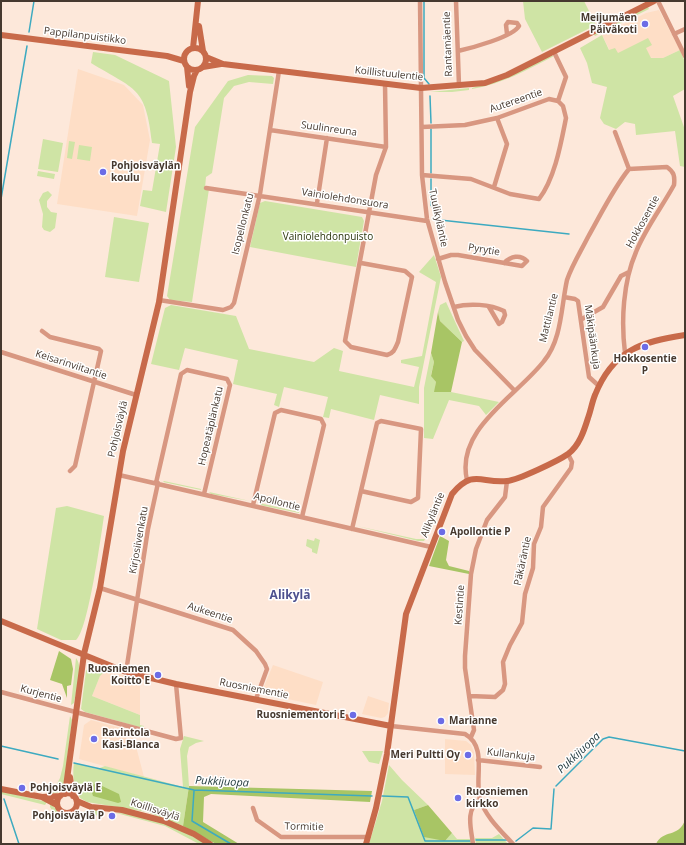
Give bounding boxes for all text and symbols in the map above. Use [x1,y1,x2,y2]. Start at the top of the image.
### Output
street label: Rantamäentie [441,11,455,77]
place label: Meijumäen Päiväkoti [581,12,637,36]
marker: Meijumäen Päiväkoti [640,19,650,29]
street label: Pappilanpuistikko [43,25,127,47]
street label: Koillistuulentie [354,64,424,84]
street label: Autereentie [488,86,544,116]
street label: Suulinreuna [300,119,358,139]
place label: Pohjoisväylän koulu [111,160,180,184]
marker: Pohjoisväylän koulu [98,167,108,177]
street label: Vainiolehdonsuora [301,186,389,212]
street label: Tuulikyläntie [426,188,450,248]
street label: Isopellonkatu [230,192,256,256]
street label: Hokkosentie [624,194,662,250]
park label: Vainiolehdonpuisto [283,231,373,243]
street label: Pyrytie [467,242,501,258]
street label: Mattilantie [537,292,561,344]
street label: Mäkipäänkuja [582,304,602,370]
marker: Hokkosentie P [640,342,650,352]
street label: Keisarinviitantie [34,348,108,382]
place label: Hokkosentie P [613,353,677,376]
street label: Hopeatäplänkatu [196,385,226,467]
street label: Pohjoisväylä [106,400,130,458]
street label: Apollontie [253,490,301,514]
street label: Alikyläntie [419,491,447,539]
street label: Kirjosiivenkatu [127,505,151,575]
place label: Apollontie P [450,526,510,538]
marker: Apollontie P [437,527,447,537]
street label: Päkäräntie [512,535,534,587]
street label: Kestintie [453,584,467,626]
district label: Alikylä [270,589,310,603]
street label: Aukeentie [186,600,234,626]
place label: Ruosniemen Koitto E [88,663,150,686]
marker: Ruosniemen Koitto E [153,670,163,680]
street label: Ruosniementie [218,676,290,702]
street label: Kurjentie [19,683,63,705]
place label: Ruosniementori E [257,709,345,721]
marker: Ruosniementori E [348,710,358,720]
place label: Marianne [449,715,497,727]
marker: Marianne [436,716,446,726]
place label: Ravintola Kasi-Blanca [102,727,159,750]
water label: Pukkijuopa [555,730,603,776]
marker: Ravintola Kasi-Blanca [89,734,99,744]
street label: Kullankuja [486,746,536,764]
place label: Meri Pultti Oy [391,749,460,761]
marker: Meri Pultti Oy [463,750,473,760]
water label: Pukkijuopa [195,774,249,790]
place label: Pohjoisväylä E [30,782,101,794]
marker: Pohjoisväylä E [17,783,27,793]
place label: Ruosniemen kirkko [466,786,528,810]
marker: Ruosniemen kirkko [453,793,463,803]
street label: Koillisväylä [129,796,181,824]
place label: Pohjoisväylä P [32,810,104,822]
marker: Pohjoisväylä P [107,811,117,821]
street label: Tormitie [284,821,324,833]

